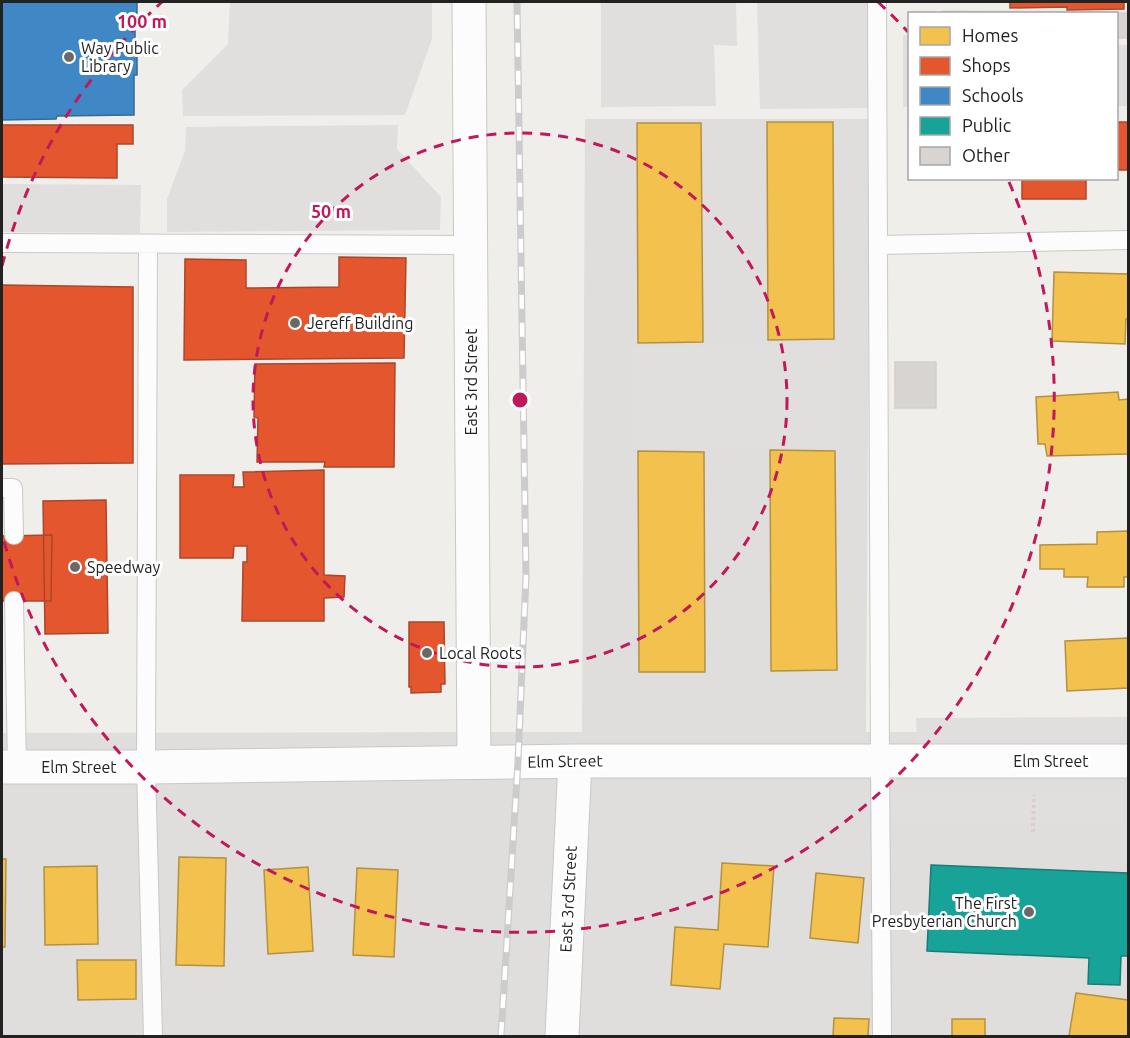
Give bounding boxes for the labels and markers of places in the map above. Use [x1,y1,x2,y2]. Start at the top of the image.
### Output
place label: Way Public Library [81,39,159,75]
marker: Way Public Library [62,50,76,64]
place label: Jereff Building [307,314,413,332]
marker: Jereff Building [288,316,302,330]
centre of rings [510,390,530,410]
place label: Speedway [87,558,160,576]
marker: Speedway [68,560,82,574]
place label: Local Roots [439,644,522,662]
marker: Local Roots [420,646,434,660]
place label: The First Presbyterian Church [872,894,1018,930]
marker: The First Presbyterian Church [1022,905,1036,919]

